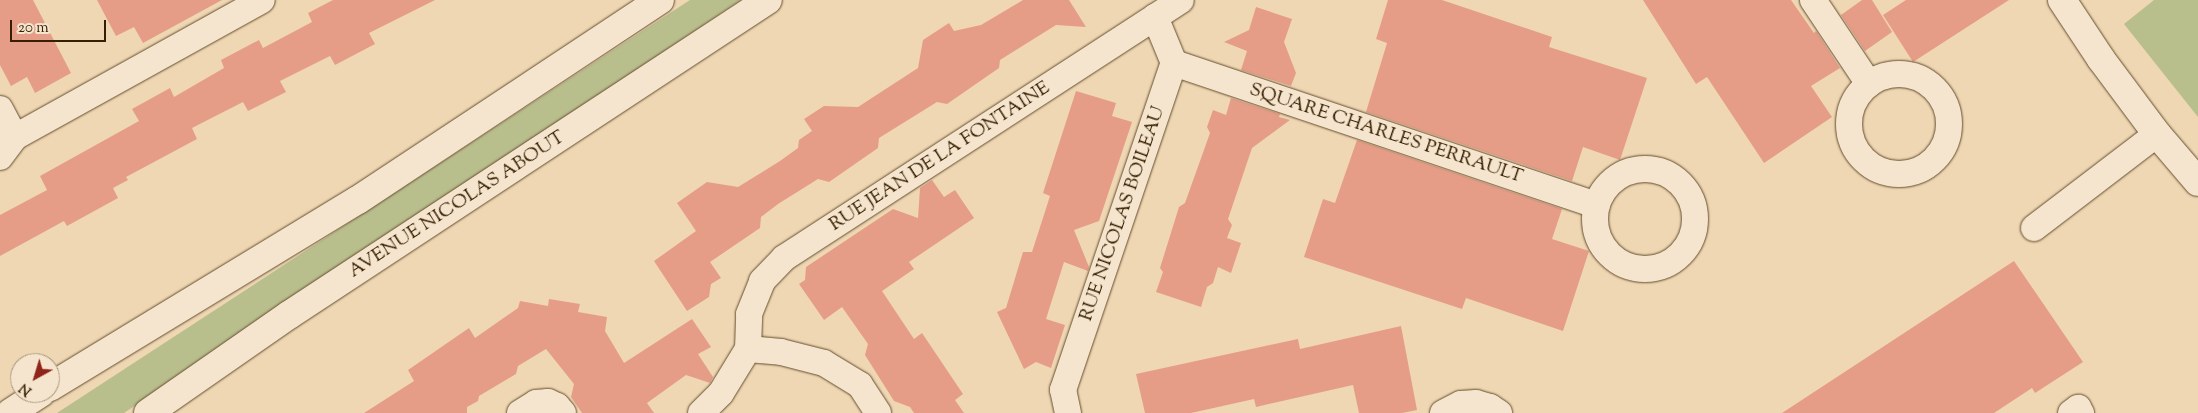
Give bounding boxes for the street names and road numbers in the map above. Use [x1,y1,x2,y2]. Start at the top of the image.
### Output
street label: RUE JEAN DE LA FONTAINE [825,77,1055,237]
street label: SQUARE CHARLES PERRAULT [1246,79,1526,189]
street label: RUE NICOLAS BOILEAU [1075,104,1171,324]
street label: AVENUE NICOLAS ABOUT [345,127,569,283]

